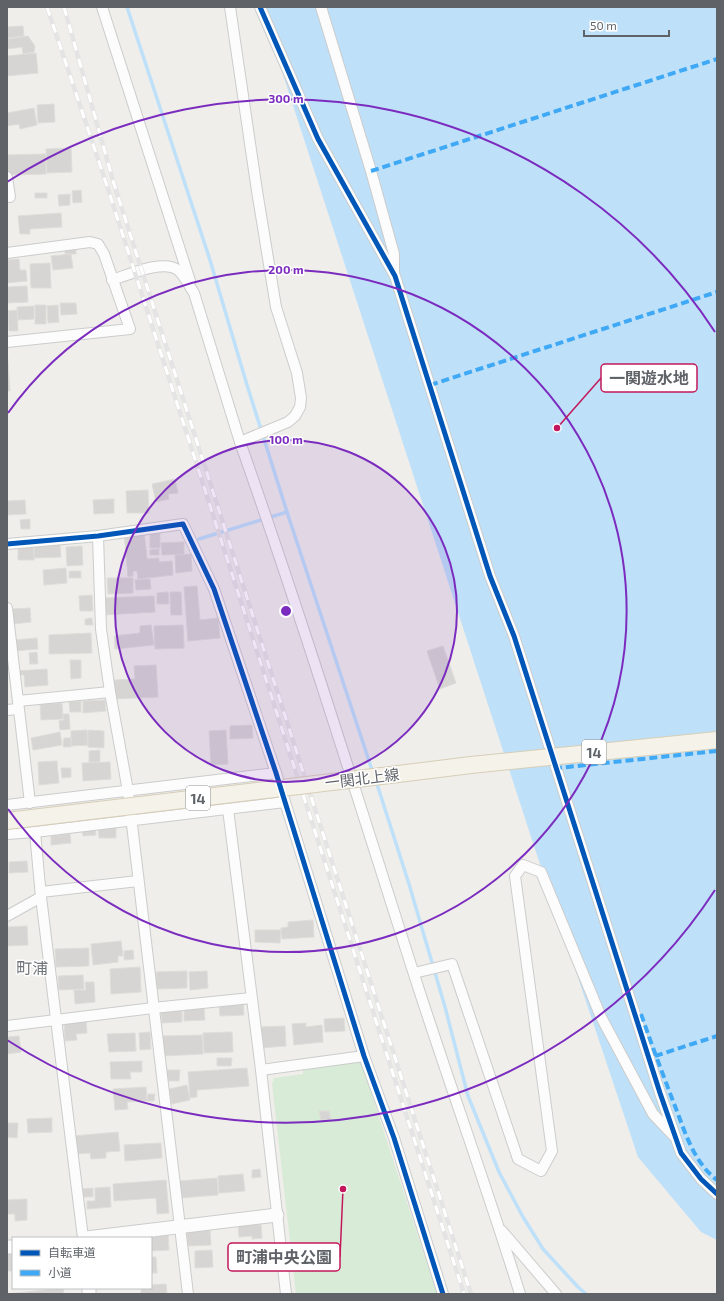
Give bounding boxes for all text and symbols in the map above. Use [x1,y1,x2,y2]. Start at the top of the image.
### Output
scale bar [584,12,669,38]
text: 50 m [590,18,617,32]
text: 300 m [268,91,304,105]
text: 200 m [268,262,304,276]
callout: 一関遊水地 [601,364,697,392]
text: 一関遊水地 [609,368,689,387]
text: 100 m [269,432,303,446]
centre of rings [279,604,293,618]
road number: 14 [582,740,606,764]
street label: 一関北上線 [324,764,400,792]
road number: 14 [186,786,210,810]
district label: 町浦 [16,958,48,977]
legend [12,1237,152,1289]
callout: 町浦中央公園 [228,1243,340,1271]
text: 自転車道 [48,1245,96,1259]
text: 町浦中央公園 [236,1247,332,1266]
text: 小道 [48,1265,72,1279]

